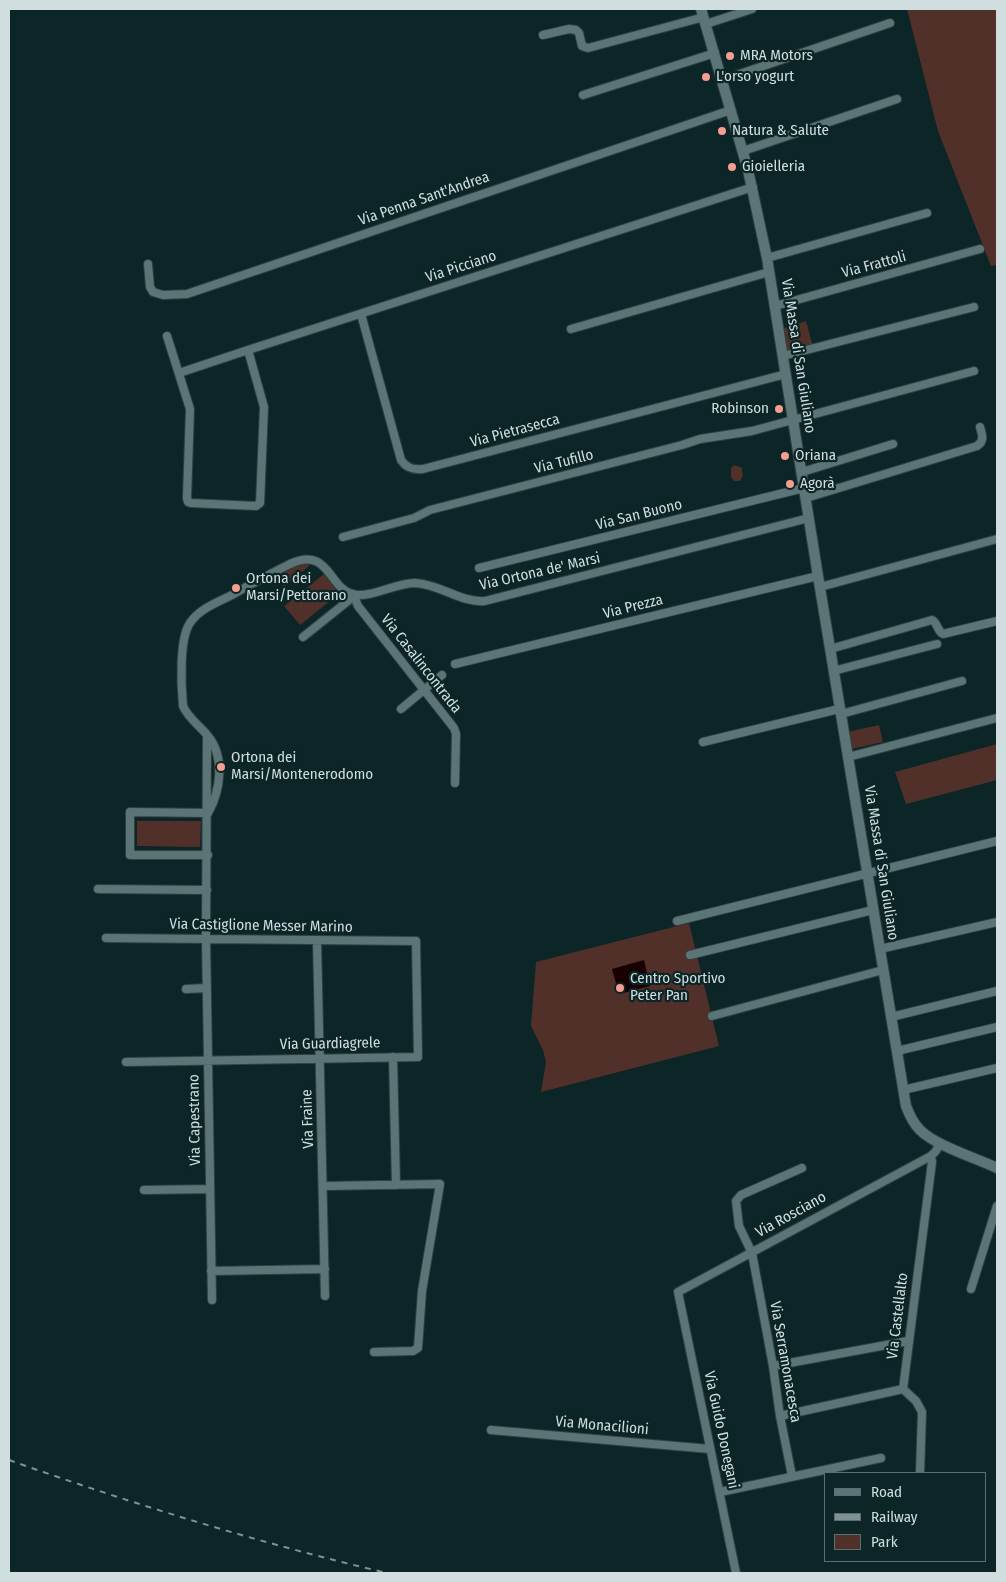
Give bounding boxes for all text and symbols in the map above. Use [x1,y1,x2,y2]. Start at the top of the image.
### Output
place label: MRA Motors [740,47,813,65]
marker: MRA Motors [724,50,736,62]
place label: L'orso yogurt [716,68,794,86]
marker: L'orso yogurt [700,71,712,83]
place label: Natura & Salute [732,122,829,140]
marker: Natura & Salute [716,125,728,137]
place label: Gioielleria [742,158,805,176]
marker: Gioielleria [726,161,738,173]
street label: Via Penna Sant'Andrea [356,168,492,230]
street label: Via Picciano [423,247,499,287]
street label: Via Frattoli [840,248,908,282]
street label: Via Massa di San Giuliano [777,277,819,435]
place label: Robinson [711,400,769,418]
marker: Robinson [773,403,785,415]
street label: Via Pietrasecca [468,410,562,452]
street label: Via Tufillo [533,446,595,478]
place label: Oriana [795,447,836,465]
marker: Oriana [779,450,791,462]
place label: Agorà [800,475,835,493]
marker: Agorà [784,478,796,490]
street label: Via San Buono [594,496,684,534]
street label: Via Ortona de' Marsi [478,549,602,595]
place label: Ortona dei Marsi/Pettorano [246,570,346,605]
marker: Ortona dei Marsi/Pettorano [230,582,242,594]
street label: Via Prezza [601,591,665,623]
street label: Via Casalincontrada [377,611,465,717]
place label: Ortona dei Marsi/Montenerodomo [231,749,373,784]
marker: Ortona dei Marsi/Montenerodomo [215,761,227,773]
street label: Via Massa di San Giuliano [860,784,902,942]
street label: Via Castiglione Messer Marino [169,915,353,937]
place label: Centro Sportivo Peter Pan [630,970,726,1005]
marker: Centro Sportivo Peter Pan [614,982,626,994]
street label: Via Guardiagrele [280,1034,380,1054]
street label: Via Capestrano [185,1074,205,1166]
street label: Via Fraine [298,1089,318,1149]
street label: Via Rosciano [753,1188,829,1242]
street label: Via Castellalto [884,1272,912,1360]
street label: Via Serramonacesca [765,1300,805,1424]
street label: Via Guido Donegani [700,1370,742,1490]
street label: Via Monacilioni [555,1413,649,1439]
legend [824,1472,986,1562]
text: Road [871,1483,902,1501]
text: Railway [871,1508,918,1526]
text: Park [871,1533,898,1551]

